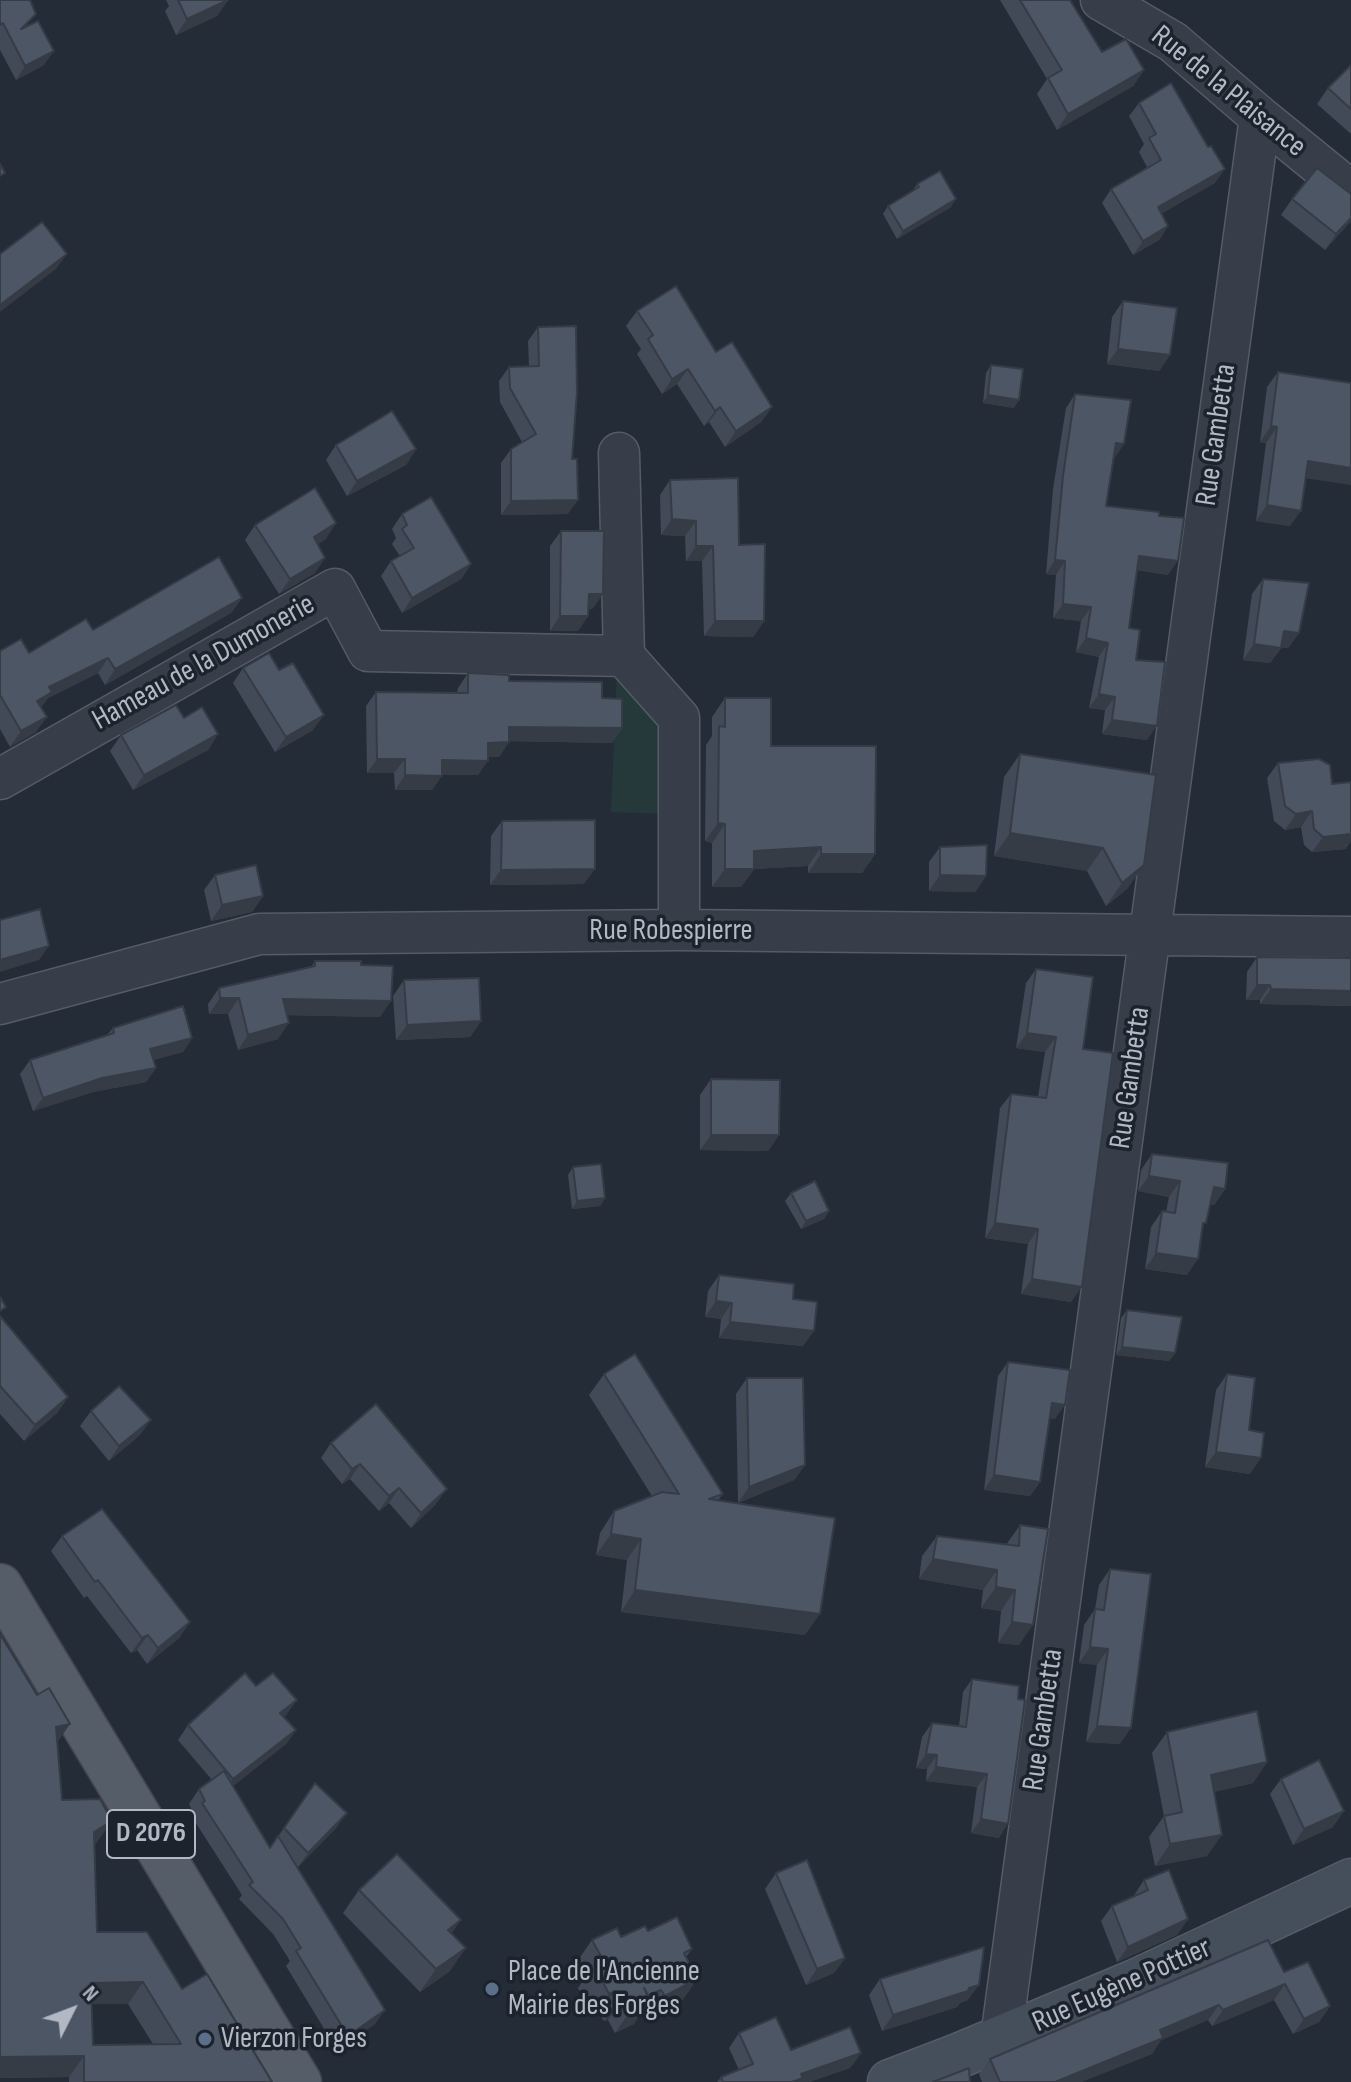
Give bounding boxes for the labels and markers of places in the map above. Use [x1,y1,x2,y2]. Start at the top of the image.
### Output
place label: Place de l'Ancienne Mairie des Forges [508,1954,700,2024]
marker: Place de l'Ancienne Mairie des Forges [483,1980,501,1998]
place label: Vierzon Forges [221,2021,367,2057]
marker: Vierzon Forges [196,2030,214,2048]

